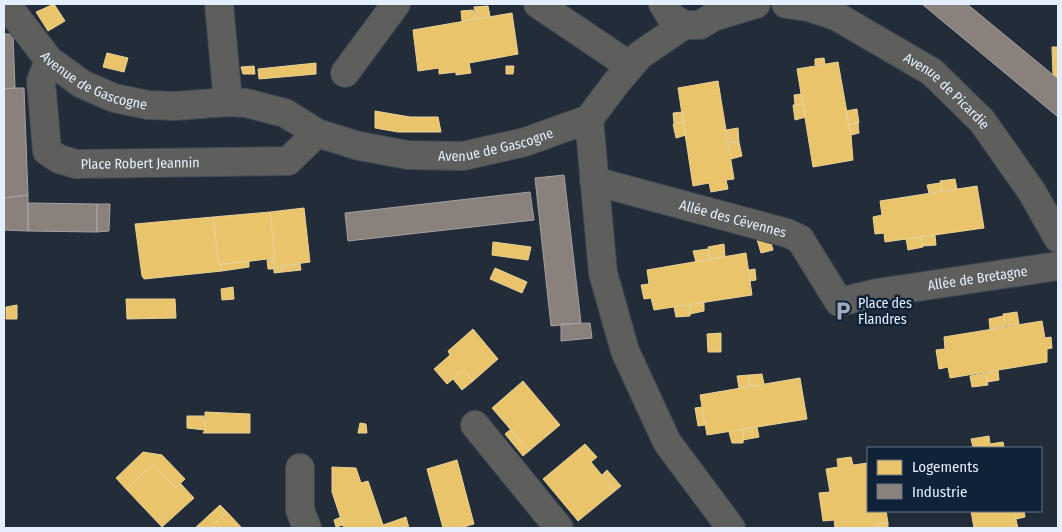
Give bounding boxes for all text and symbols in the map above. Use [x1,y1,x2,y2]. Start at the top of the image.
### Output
street label: Avenue de Gascogne [37,48,149,113]
street label: Avenue de Picardie [901,49,994,132]
street label: Avenue de Gascogne [438,124,556,165]
street label: Place Robert Jeannin [81,154,200,172]
street label: Allée des Cévennes [678,196,788,241]
street label: Allée de Bretagne [926,262,1029,294]
place label: Place des Flandres [858,295,912,328]
parking icon: Place des Flandres [832,300,854,322]
legend [867,447,1042,512]
text: Logements [912,458,979,476]
text: Industrie [912,483,967,501]

